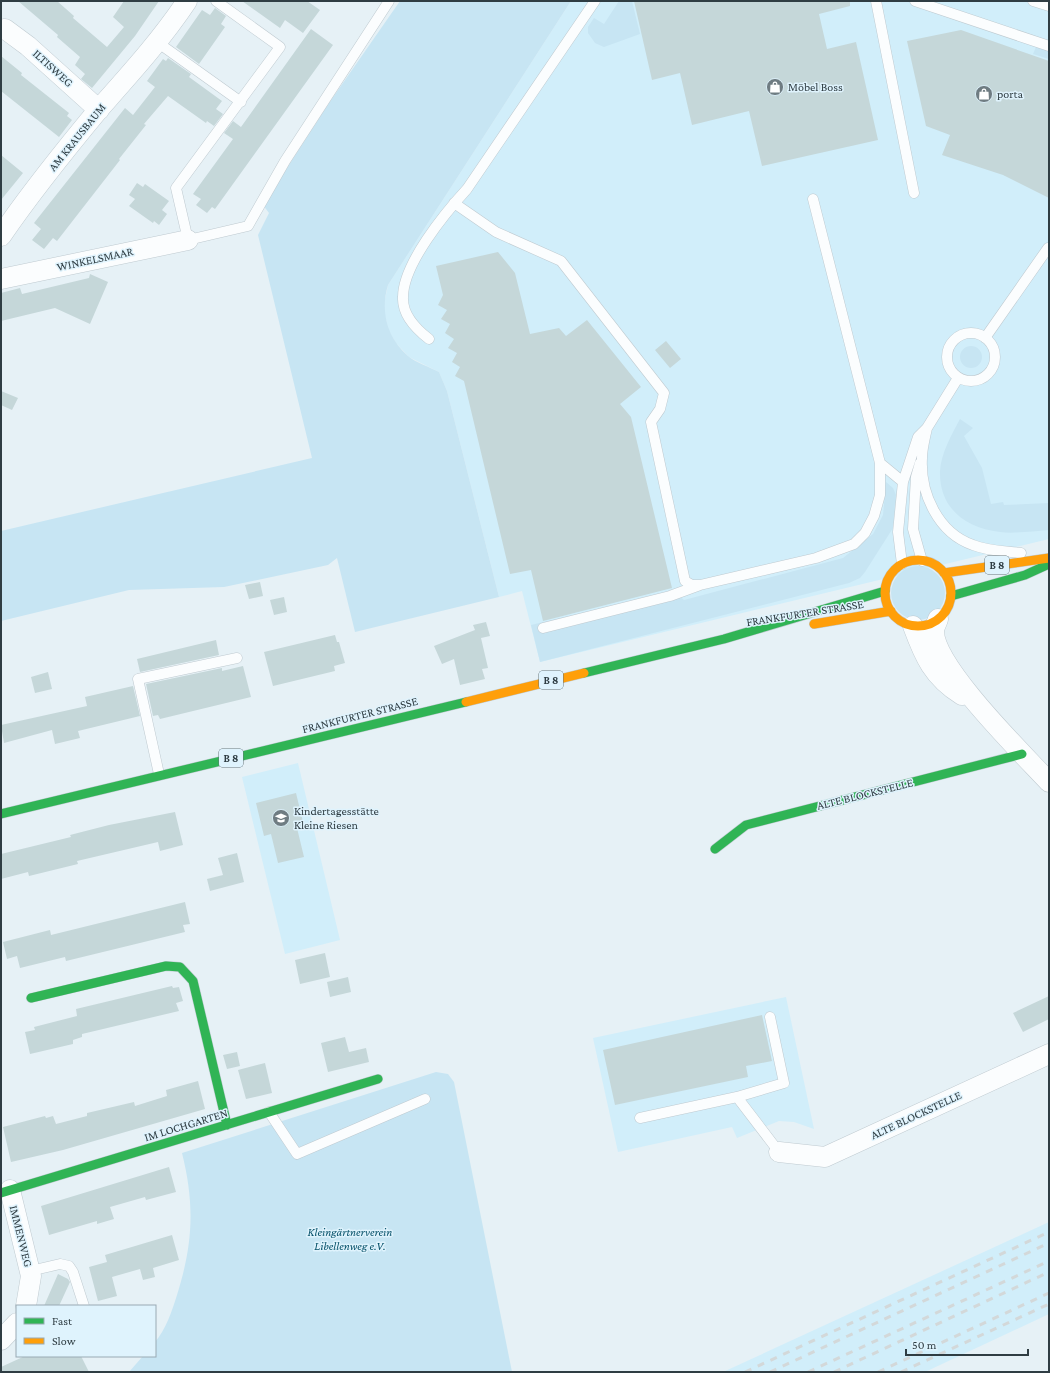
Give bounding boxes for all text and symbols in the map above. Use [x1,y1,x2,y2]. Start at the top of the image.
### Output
street label: ILTISWEG [30,46,76,90]
shop icon: Möbel Boss [765,77,785,97]
place label: Möbel Boss [788,80,843,94]
shop icon: porta [974,84,994,104]
place label: porta [997,87,1023,101]
street label: AM KRAUSBAUM [45,100,109,174]
street label: WINKELSMAAR [56,244,135,274]
road number: B 8 [985,556,1009,574]
street label: FRANKFURTER STRASSE [745,597,865,629]
road number: B 8 [539,671,563,689]
street label: FRANKFURTER STRASSE [301,694,420,736]
road number: B 8 [219,749,243,767]
street label: ALTE BLOCKSTELLE [815,775,915,813]
place label: Kindertagesstätte Kleine Riesen [294,804,379,832]
school or university icon: Kindertagesstätte Kleine Riesen [271,808,291,828]
street label: ALTE BLOCKSTELLE [868,1088,964,1142]
street label: IM LOCHGARTEN [143,1106,229,1144]
street label: IMMENWEG [7,1204,36,1269]
park label: Kleingärtnerverein Libellenweg e.V. [308,1225,392,1253]
legend [16,1305,156,1357]
text: Fast [52,1314,73,1328]
scale bar [906,1331,1028,1357]
text: Slow [52,1334,76,1348]
text: 50 m [912,1338,937,1352]

